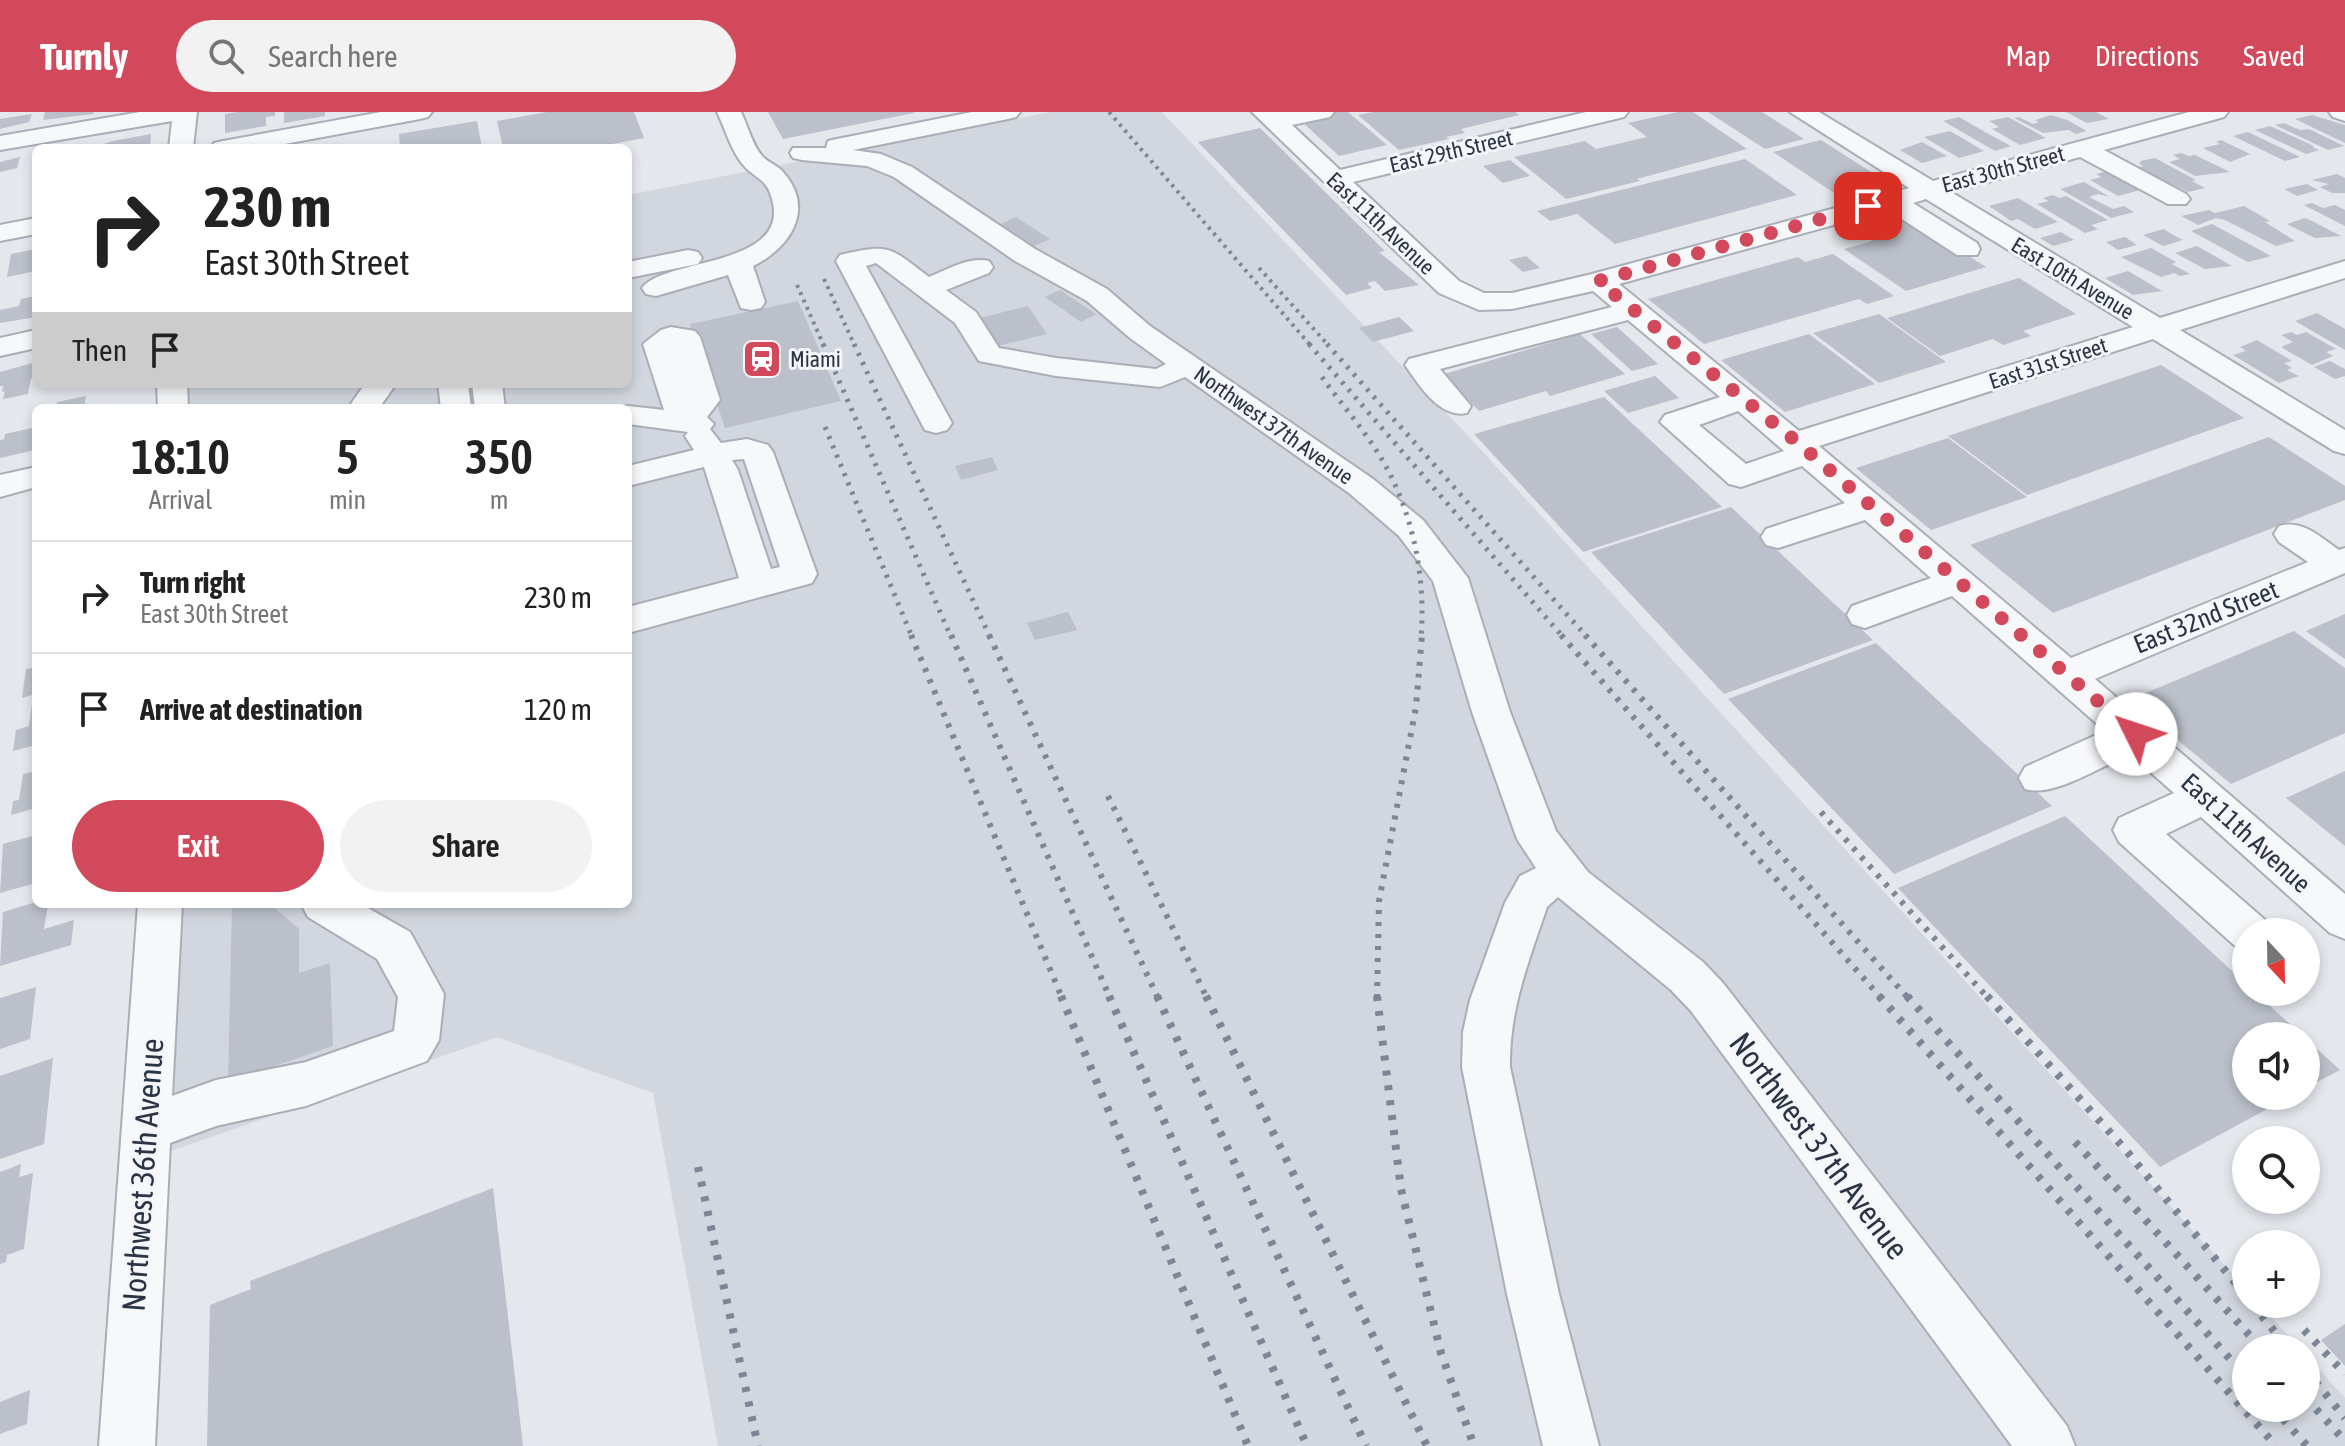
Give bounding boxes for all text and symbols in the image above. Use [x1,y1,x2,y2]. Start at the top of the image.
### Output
search box [176,20,736,92]
icon: search [204,34,248,78]
text: Turnly [40,35,128,78]
text: Search here [268,39,398,73]
text: Map [2006,40,2051,72]
text: Directions [2095,40,2199,72]
text: Saved [2243,40,2305,72]
street label: East 29th Street [1387,124,1515,178]
street label: East 30th Street [1939,140,2067,198]
street label: East 11th Avenue [1322,166,1440,280]
pin [1834,172,1902,240]
text: 230 m [204,175,331,239]
icon: right [72,176,176,280]
icon: arrive [1846,184,1890,228]
street label: East 10th Avenue [2007,231,2139,325]
text: East 30th Street [204,241,410,283]
icon: arrive [143,328,187,372]
street label: East 31st Street [1986,332,2110,394]
text: Then [72,333,127,367]
station icon: Miami [741,338,783,380]
place label: Miami [790,346,841,372]
street label: Northwest 37th Avenue [1189,360,1359,490]
text: 18:10 [131,429,230,484]
text: 5 [336,429,359,484]
text: 350 [465,429,533,484]
text: Arrival [149,485,212,515]
text: min [329,485,366,515]
text: m [490,485,508,515]
text: Turn right [140,565,246,599]
street label: East 32nd Street [2129,574,2283,660]
icon: right [72,575,116,619]
text: 230 m [524,580,592,614]
text: East 30th Street [140,599,289,629]
icon: arrive [72,687,116,731]
text: Arrive at destination [140,692,362,726]
text: 120 m [524,692,592,726]
position arrow [2094,692,2178,776]
street label: East 11th Avenue [2175,767,2317,899]
button: Exit [72,800,324,892]
button: Share [340,800,592,892]
north arrow [2232,918,2320,1006]
map controls [2232,918,2320,1422]
button: sound [2232,1022,2320,1110]
street label: Northwest 37th Avenue [1722,1025,1917,1266]
street label: Northwest 36th Avenue [114,1037,171,1313]
button: search [2232,1126,2320,1214]
button: + [2232,1230,2320,1318]
button: − [2232,1334,2320,1422]

